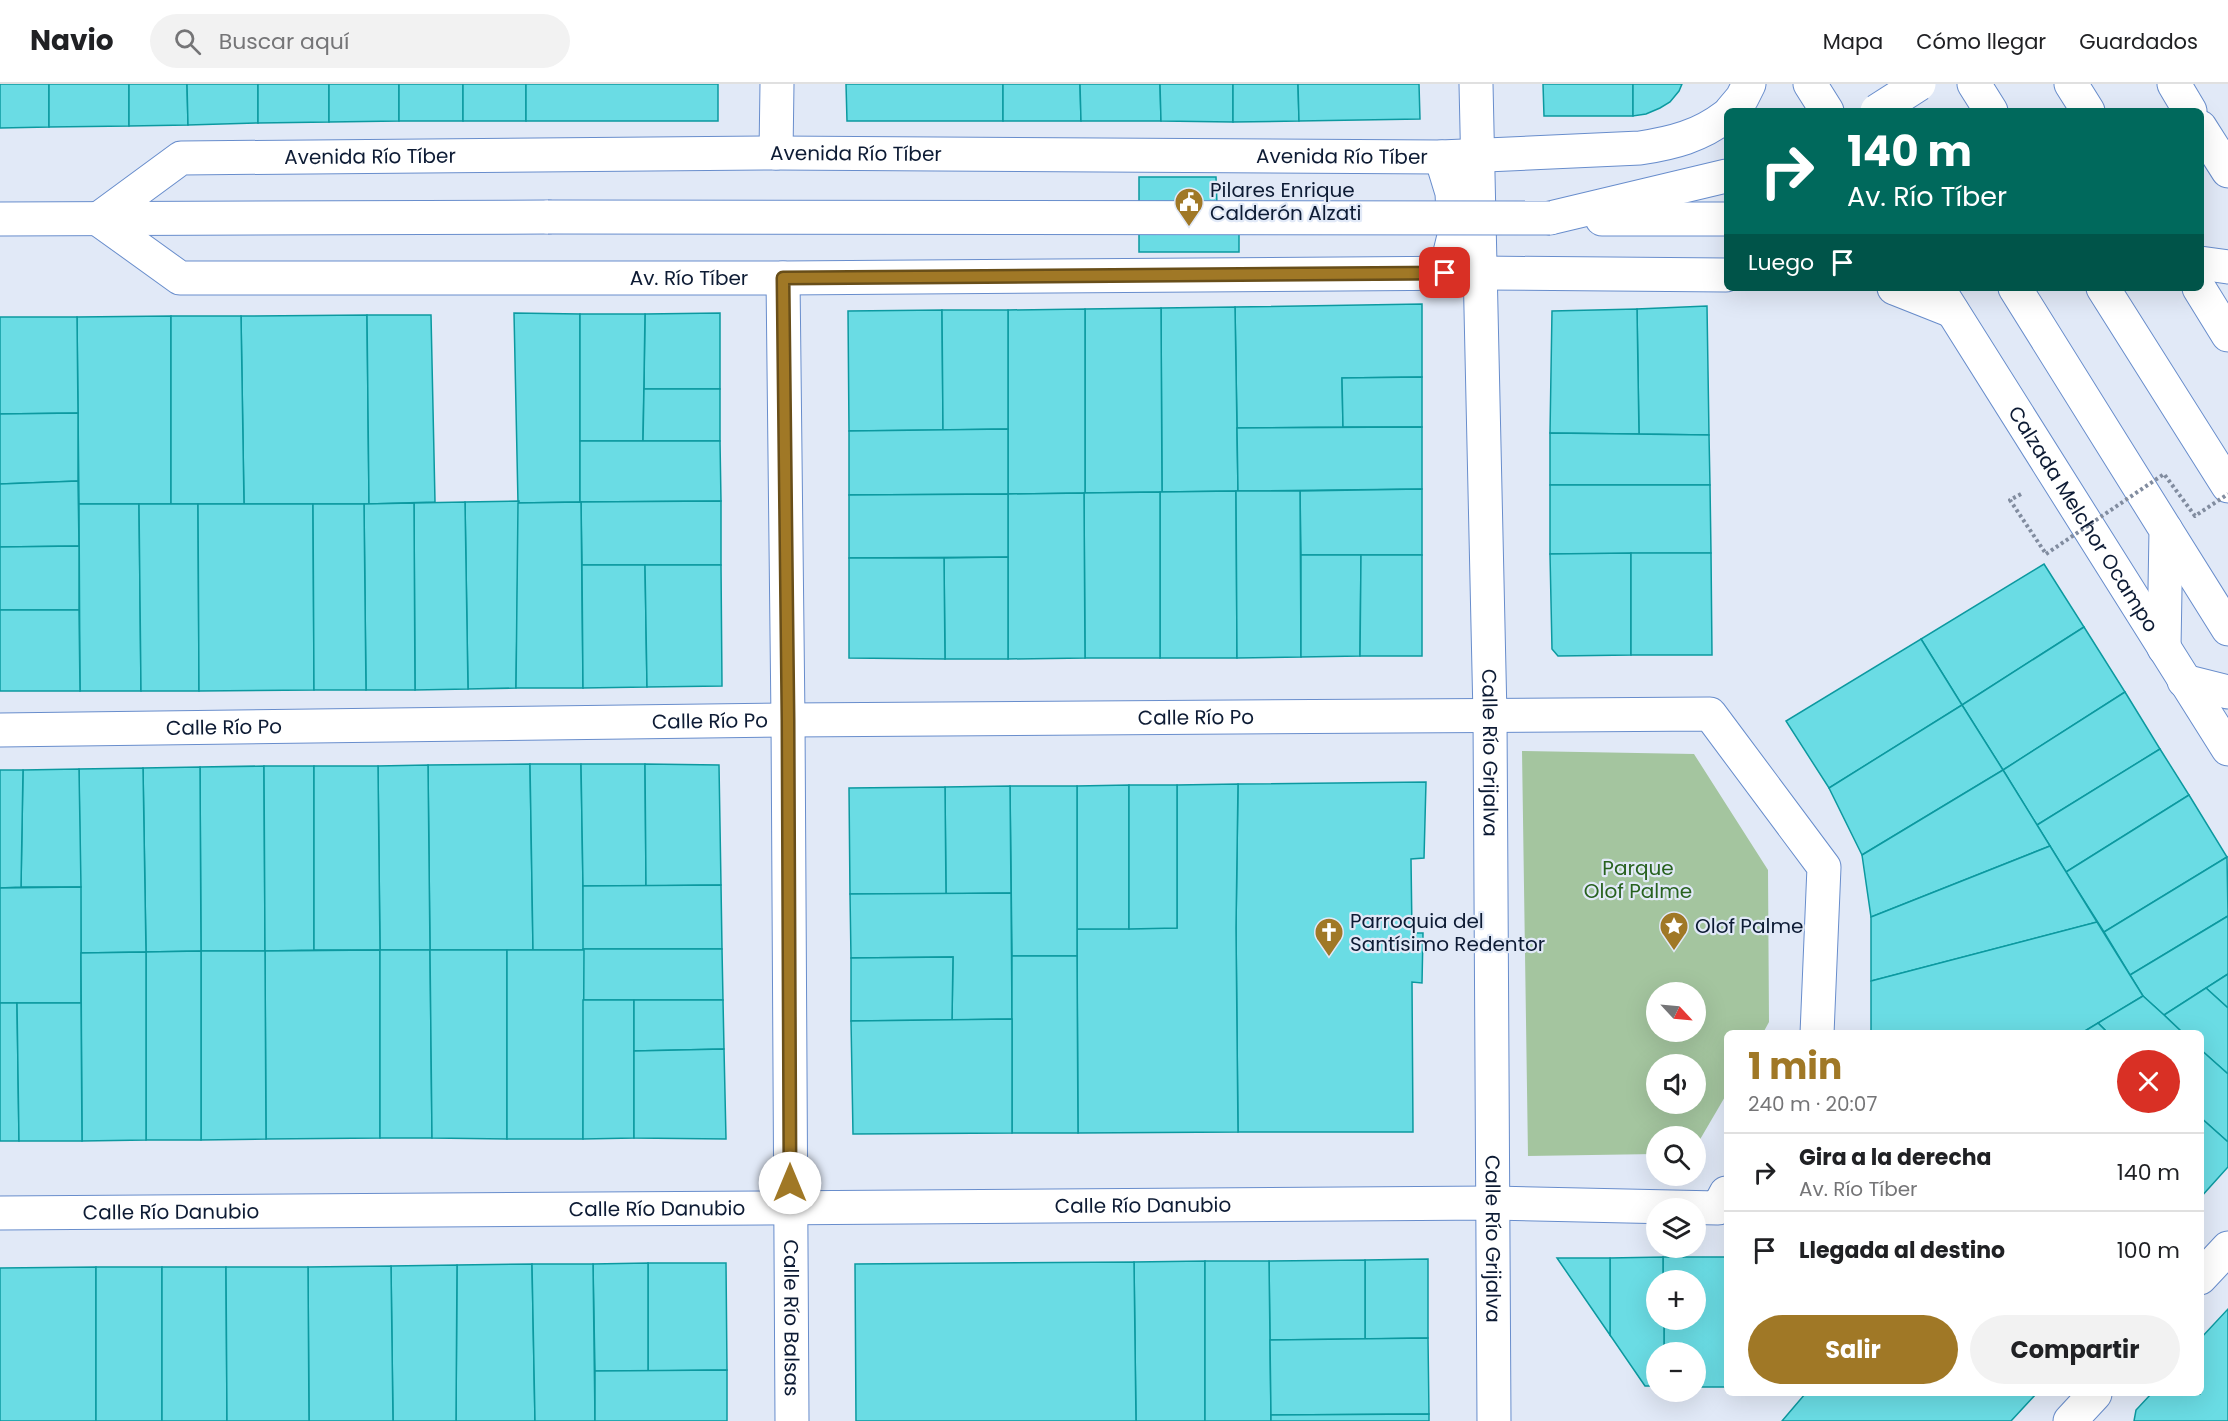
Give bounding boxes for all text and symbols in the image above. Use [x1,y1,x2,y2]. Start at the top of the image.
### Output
search box [150,14,570,68]
text: Navio [30,21,114,60]
icon: search [171,25,204,58]
text: Buscar aquí [219,26,349,57]
text: Mapa [1823,27,1883,56]
text: Cómo llegar [1916,27,2046,56]
text: Guardados [2079,27,2198,56]
text: 140 m [1847,122,1972,181]
icon: right [1748,132,1826,210]
street label: Avenida Río Tíber [770,139,942,168]
street label: Avenida Río Tíber [284,142,456,171]
street label: Avenida Río Tíber [1256,142,1428,171]
place label: Pilares Enrique Calderón Alzati [1210,176,1361,227]
text: Av. Río Tíber [1847,178,2007,215]
public building icon: Pilares Enrique Calderón Alzati [1173,186,1205,228]
icon: arrive [1826,246,1859,279]
pin [1419,247,1470,298]
text: Luego [1748,247,1814,278]
icon: arrive [1428,256,1461,289]
street label: Av. Río Tíber [630,264,748,292]
street label: Calzada Melchor Ocampo [2002,401,2165,638]
street label: Calle Río Grijalva [1475,669,1505,837]
street label: Calle Río Po [1138,703,1254,732]
street label: Calle Río Po [652,706,768,736]
street label: Calle Río Po [166,712,282,742]
park label: Parque Olof Palme [1584,854,1692,905]
place label: Parroquia del Santísimo Redentor [1350,907,1545,958]
place icon: Olof Palme [1658,910,1690,952]
place label: Olof Palme [1695,912,1803,940]
church icon: Parroquia del Santísimo Redentor [1313,916,1345,958]
north arrow [1646,982,1706,1042]
map controls [1646,982,1706,1402]
text: 1 min [1748,1041,1842,1092]
button: close [2117,1050,2180,1113]
button: sound [1646,1054,1706,1114]
text: 240 m · 20:07 [1748,1090,1877,1118]
button: search [1646,1126,1706,1186]
text: Gira a la derecha [1799,1142,1992,1173]
position arrow [758,1151,822,1215]
street label: Calle Río Grijalva [1478,1155,1507,1323]
icon: right [1748,1156,1781,1189]
text: 140 m [2117,1157,2180,1188]
text: Av. Río Tíber [1799,1175,1918,1203]
street label: Calle Río Danubio [1055,1191,1231,1220]
street label: Calle Río Danubio [569,1194,745,1223]
street label: Calle Río Danubio [83,1197,259,1226]
button: layers [1646,1198,1706,1258]
icon: arrive [1748,1234,1781,1267]
text: Llegada al destino [1799,1235,2005,1266]
text: 100 m [2117,1235,2180,1266]
street label: Calle Río Balsas [777,1239,806,1397]
button: + [1646,1270,1706,1330]
button: Salir [1748,1315,1958,1384]
button: Compartir [1970,1315,2180,1384]
button: − [1646,1342,1706,1402]

